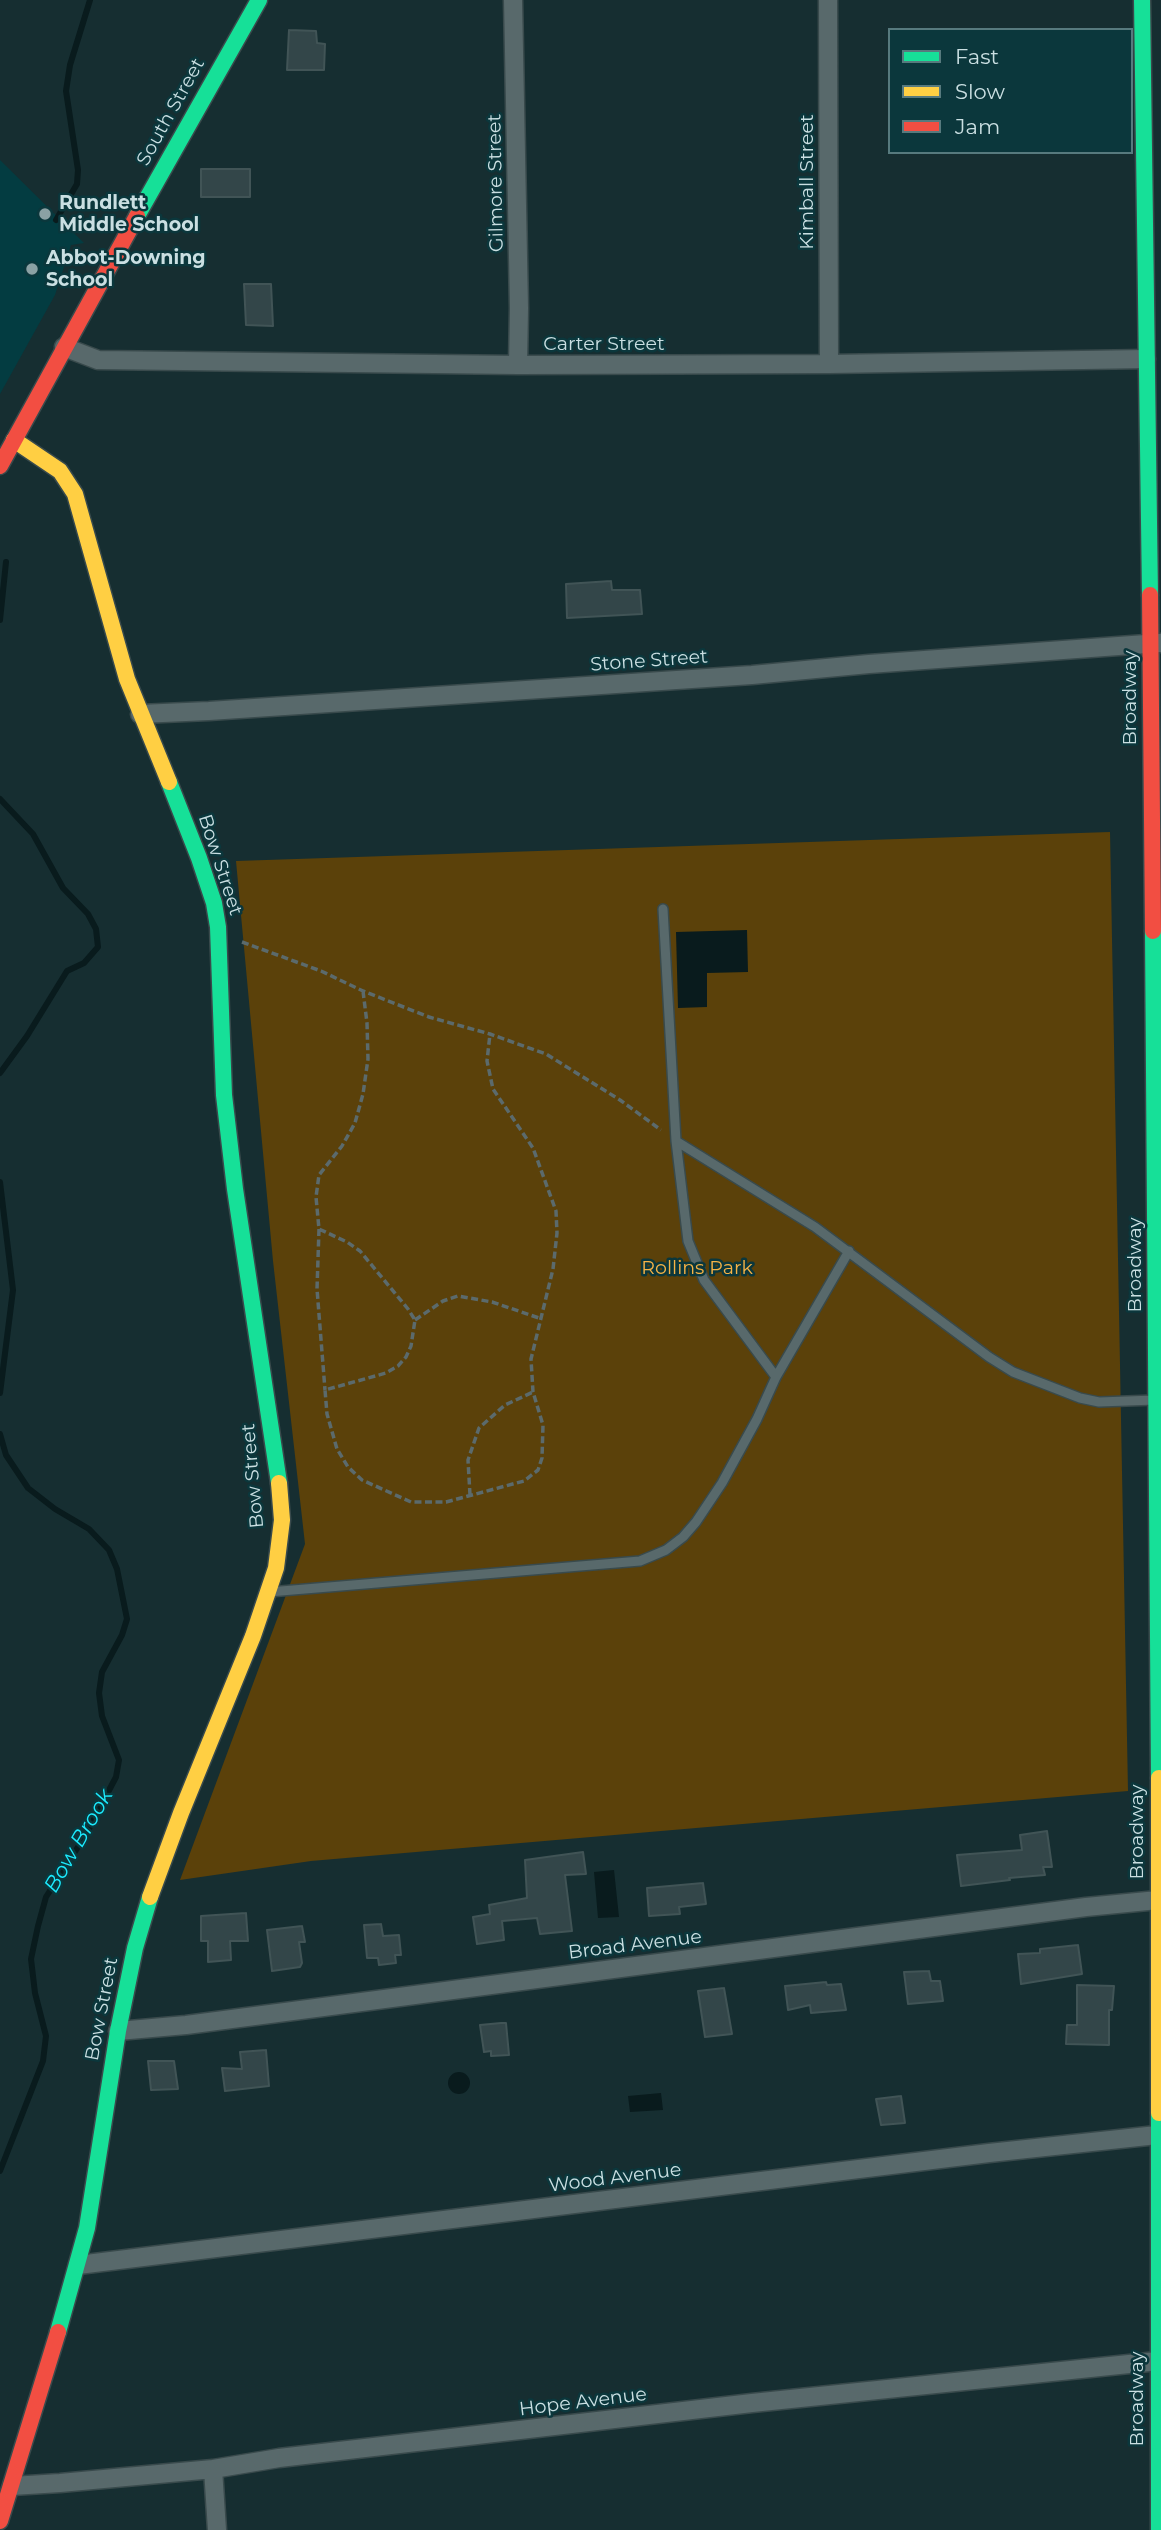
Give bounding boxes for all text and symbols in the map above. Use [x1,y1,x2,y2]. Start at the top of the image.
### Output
legend [888,28,1133,154]
text: Fast [955,44,999,69]
street label: South Street [132,54,210,170]
text: Slow [955,79,1005,104]
street label: Gilmore Street [483,114,509,252]
street label: Kimball Street [796,114,818,250]
text: Jam [955,114,1000,139]
place label: Rundlett Middle School [59,192,199,236]
marker: Rundlett Middle School [37,206,53,222]
place label: Abbot-Downing School [46,247,206,291]
marker: Abbot-Downing School [24,261,40,277]
street label: Carter Street [543,333,665,355]
street label: Stone Street [590,646,708,676]
street label: Broadway [1119,650,1141,746]
street label: Bow Street [193,812,247,918]
street label: Broadway [1124,1217,1146,1313]
park label: Rollins Park [641,1257,753,1279]
street label: Bow Street [237,1423,269,1529]
street label: Broadway [1126,1784,1148,1880]
water label: Bow Brook [39,1785,119,1897]
street label: Broad Avenue [567,1925,703,1965]
street label: Bow Street [81,1955,123,2063]
street label: Wood Avenue [547,2159,683,2197]
street label: Broadway [1126,2351,1148,2447]
street label: Hope Avenue [518,2383,648,2421]

